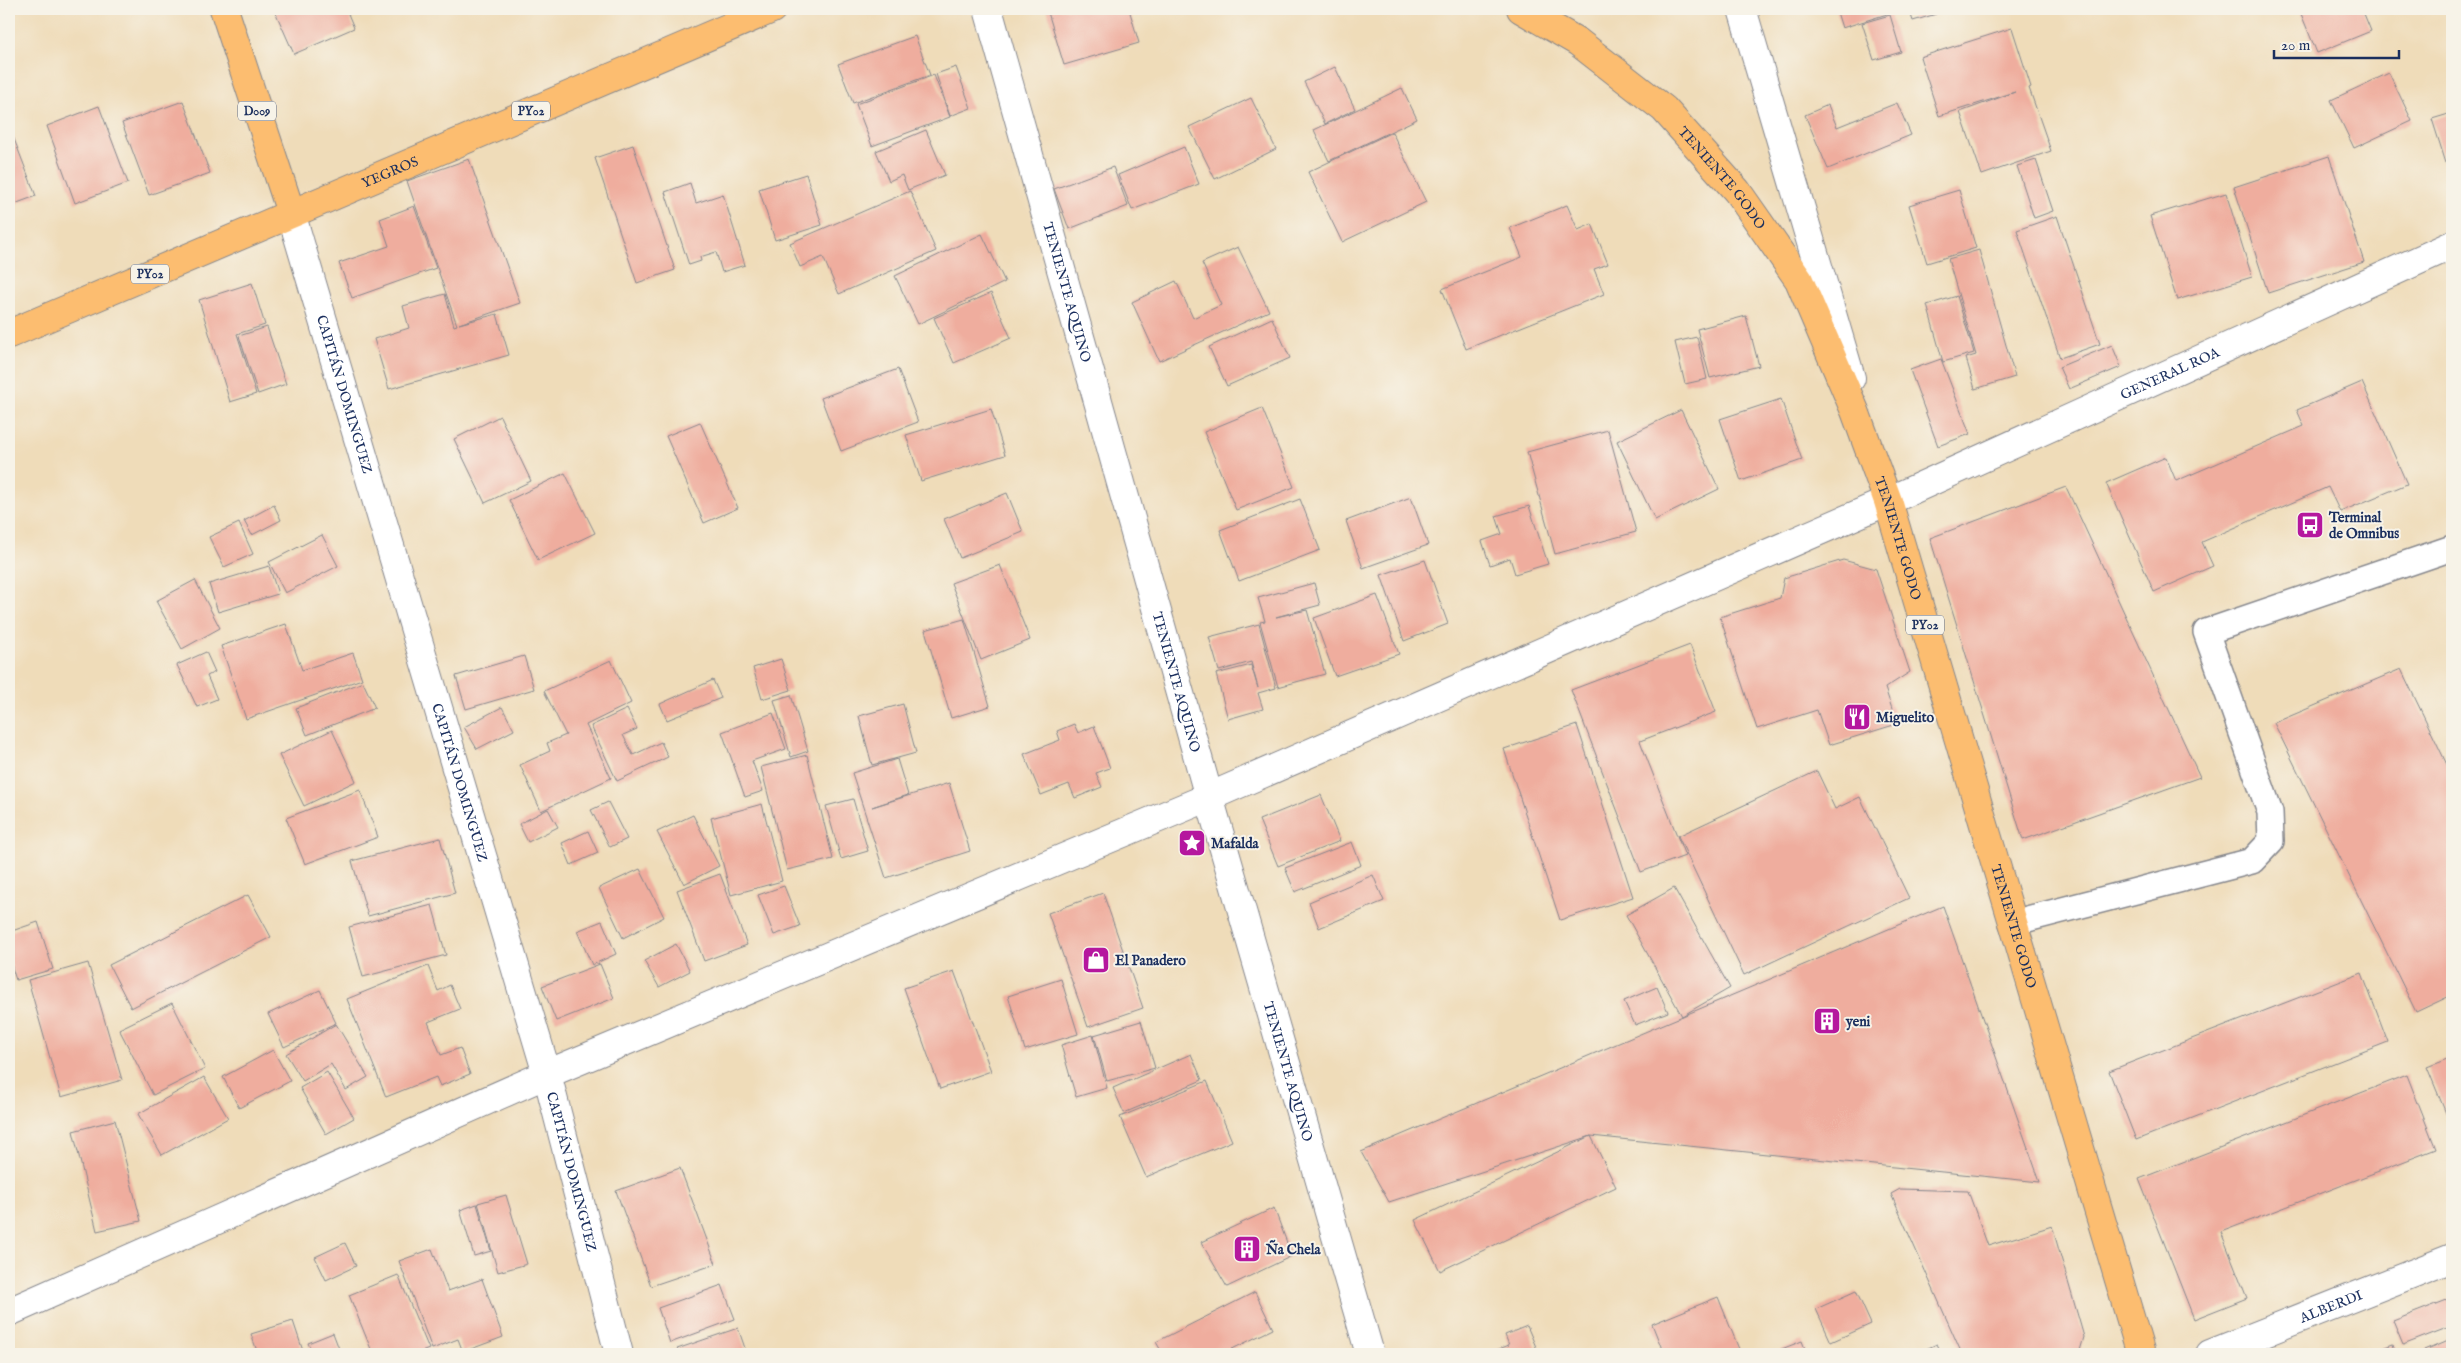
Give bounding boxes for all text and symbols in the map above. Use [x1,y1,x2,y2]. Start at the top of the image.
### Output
scale bar [2274,28,2398,60]
text: 20 m [2281,36,2311,55]
road number: D009 [238,102,276,120]
road number: PY02 [512,102,550,120]
street label: TENIENTE GODO [1674,123,1769,234]
street label: YEGROS [359,153,421,193]
street label: TENIENTE AQUINO [1038,220,1095,365]
road number: PY02 [131,264,169,284]
street label: CAPITÁN DOMINGUEZ [312,313,376,476]
street label: GENERAL ROA [2118,344,2223,404]
street label: TENIENTE GODO [1870,474,1925,603]
place label: Terminal de Omnibus [2328,509,2399,543]
bus stop icon: Terminal de Omnibus [2295,510,2325,540]
street label: TENIENTE AQUINO [1148,610,1204,755]
road number: PY02 [1906,616,1944,634]
street label: CAPITÁN DOMINGUEZ [427,701,491,864]
restaurant icon: Miguelito [1842,702,1872,732]
place label: Miguelito [1876,709,1934,727]
place icon: Mafalda [1177,828,1207,858]
place label: Mafalda [1211,835,1260,853]
street label: TENIENTE GODO [1986,862,2040,991]
shop icon: El Panadero [1081,945,1111,975]
place label: El Panadero [1115,952,1186,970]
street label: TENIENTE AQUINO [1259,1000,1316,1144]
building icon: yeni [1812,1006,1842,1036]
place label: yeni [1845,1013,1871,1031]
street label: CAPITÁN DOMINGUEZ [542,1090,600,1254]
building icon: Ña Chela [1232,1234,1262,1264]
place label: Ña Chela [1265,1239,1322,1259]
street label: ALBERDI [2296,1286,2365,1328]

